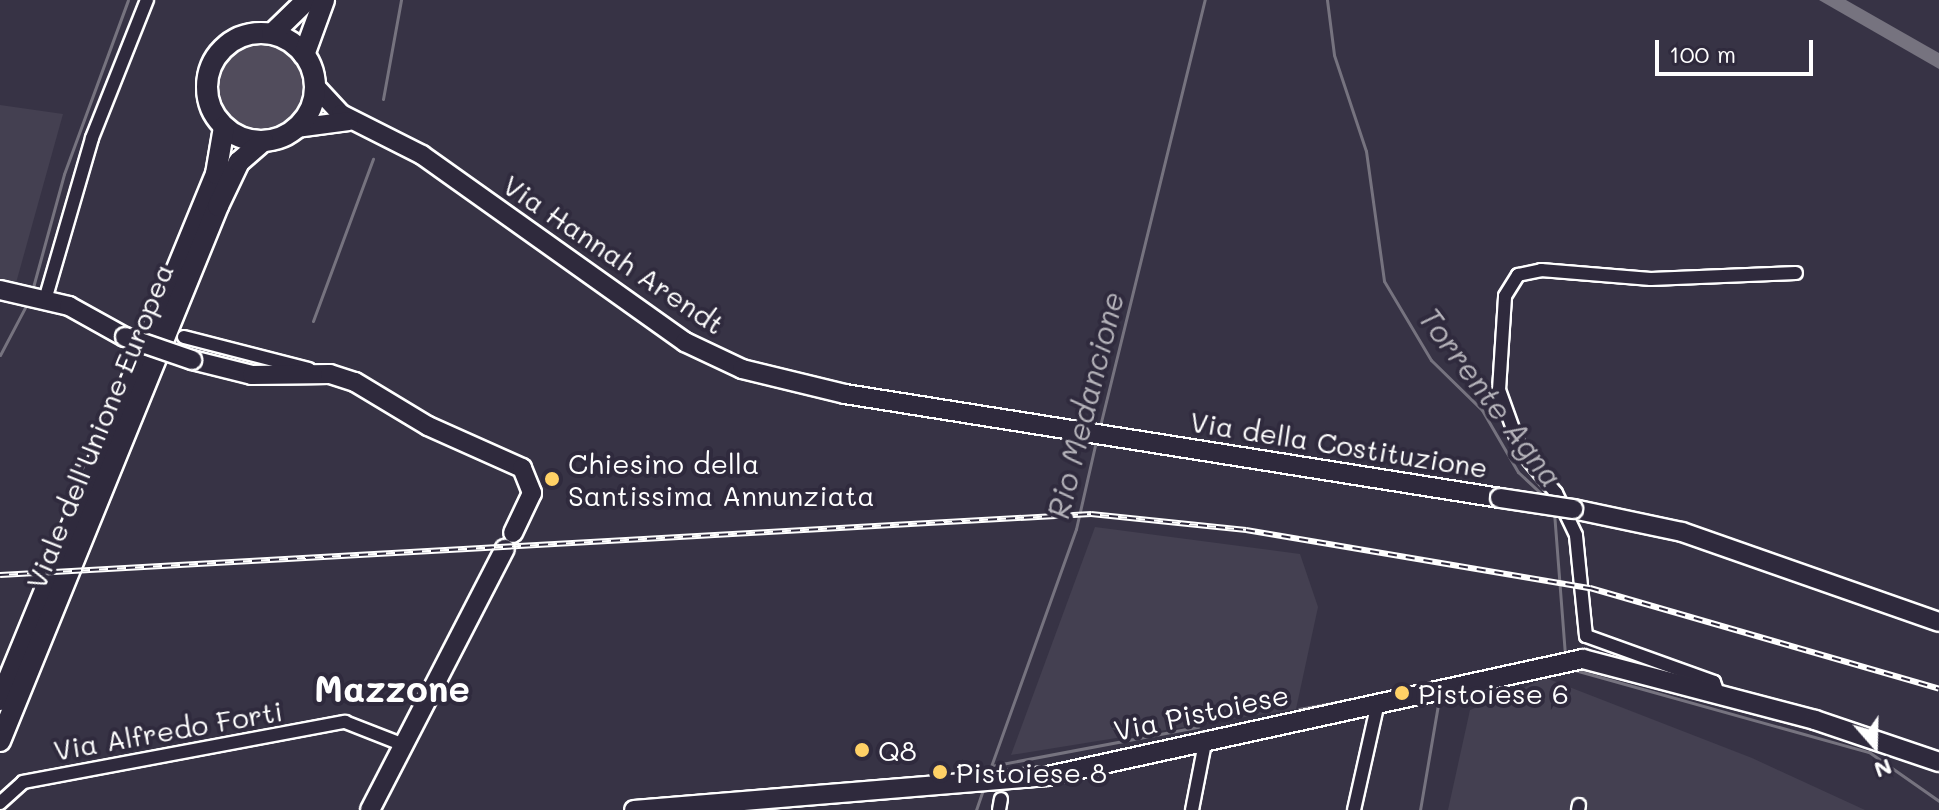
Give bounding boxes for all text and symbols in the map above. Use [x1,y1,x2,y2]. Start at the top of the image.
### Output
scale bar [1659,24,1817,74]
text: 100 m [1669,38,1736,69]
street label: Via Hannah Arendt [497,167,731,341]
street label: Viale dell'Unione Europea [18,258,180,594]
water label: Rio Medancione [1039,288,1131,522]
water label: Torrente Agna [1412,300,1570,494]
street label: Via della Costituzione [1188,404,1490,484]
place label: Chiesino della Santissima Annunziata [568,446,875,512]
marker: Chiesino della Santissima Annunziata [543,470,561,488]
district label: Mazzone [314,666,470,710]
place label: Pistoiese 6 [1418,676,1569,710]
street label: Via Pistoiese [1110,677,1292,747]
marker: Pistoiese 6 [1393,684,1411,702]
street label: Via Alfredo Forti [51,693,285,767]
north arrow [1835,706,1915,786]
place label: Q8 [878,733,917,767]
marker: Q8 [853,741,871,759]
text: N [1871,753,1896,786]
place label: Pistoiese 8 [956,755,1107,789]
marker: Pistoiese 8 [931,763,949,781]

